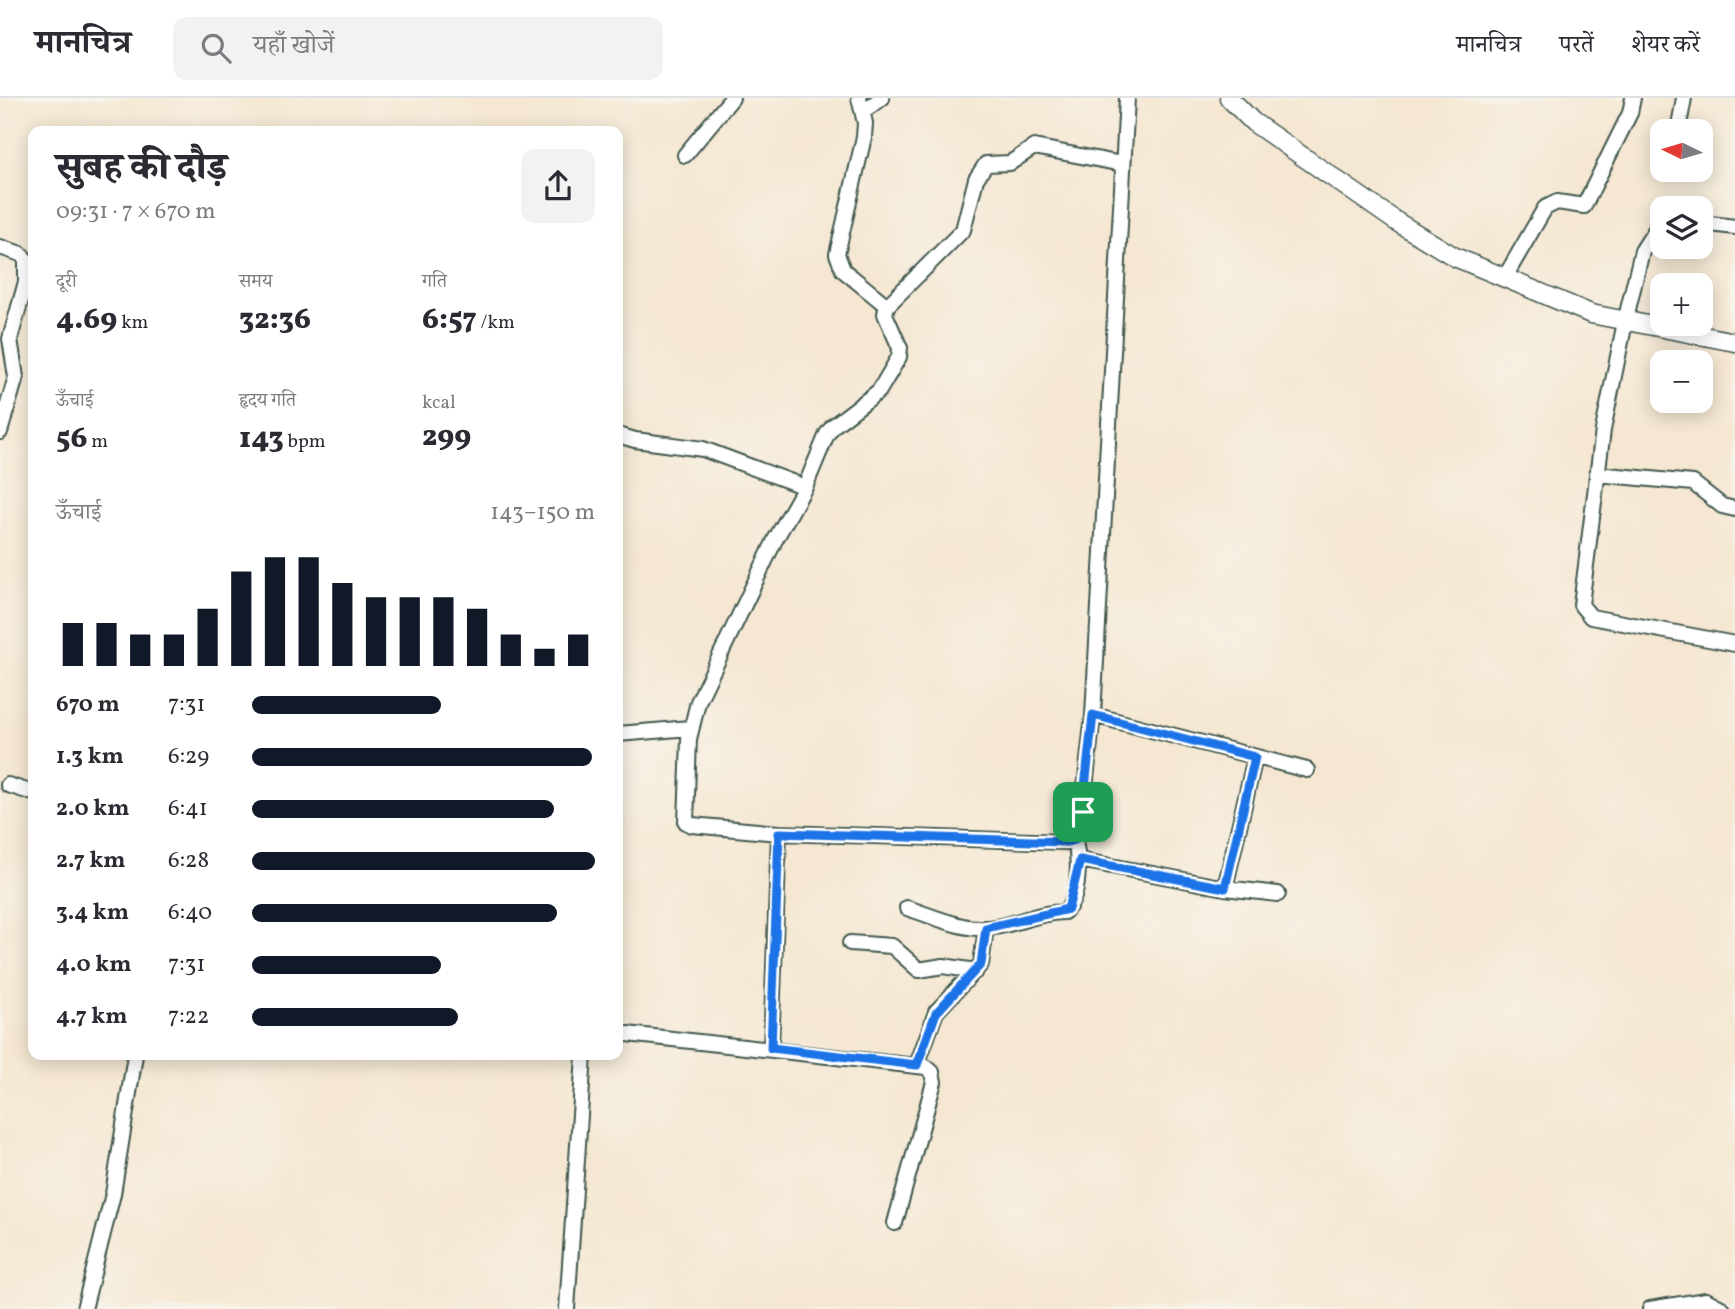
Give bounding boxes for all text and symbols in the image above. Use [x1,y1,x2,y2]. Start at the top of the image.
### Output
search box [173,17,663,80]
text: मानचित्र [35,22,131,68]
text: यहाँ खोजें [253,28,334,64]
icon: search [197,29,235,67]
text: मानचित्र [1456,29,1521,63]
text: परतें [1559,29,1594,63]
text: शेयर करें [1632,29,1700,63]
north arrow [1650,119,1713,182]
map controls [1650,119,1713,413]
text: सुबह की दौड़ [56,143,227,196]
button: share [521,149,595,223]
text: 09:31 · 7 × 670 m [56,196,216,228]
button: layers [1650,196,1713,259]
text: दूरी [56,269,77,295]
text: समय [239,269,272,295]
text: गति [422,269,447,295]
button: + [1650,273,1713,336]
text: 4.69 [56,299,117,341]
text: 32:36 [239,299,311,341]
text: 6:57 [422,299,477,341]
text: km [117,310,148,336]
text: /km [477,310,515,336]
button: − [1650,350,1713,413]
text: ऊँचाई [56,388,93,414]
text: हृदय गति [239,388,296,414]
text: kcal [422,390,456,416]
text: 299 [422,416,471,458]
text: 56 [56,418,87,460]
text: 143 [239,418,284,460]
text: m [87,429,108,455]
text: bpm [284,429,326,455]
text: ऊँचाई [56,497,101,529]
text: 143–150 m [490,497,595,529]
text: 670 m [56,689,120,721]
text: 7:31 [168,689,205,721]
text: 1.3 km [56,741,124,773]
text: 6:29 [168,741,209,773]
pin [1053,782,1113,842]
text: 2.0 km [56,793,129,825]
text: 6:41 [168,793,208,825]
icon: arrive [1064,793,1102,831]
text: 2.7 km [56,845,126,877]
text: 6:28 [168,845,209,877]
text: 3.4 km [56,897,129,929]
text: 6:40 [168,897,212,929]
text: 4.0 km [56,949,131,981]
text: 7:31 [168,949,205,981]
text: 4.7 km [56,1001,128,1033]
text: 7:22 [168,1001,209,1033]

